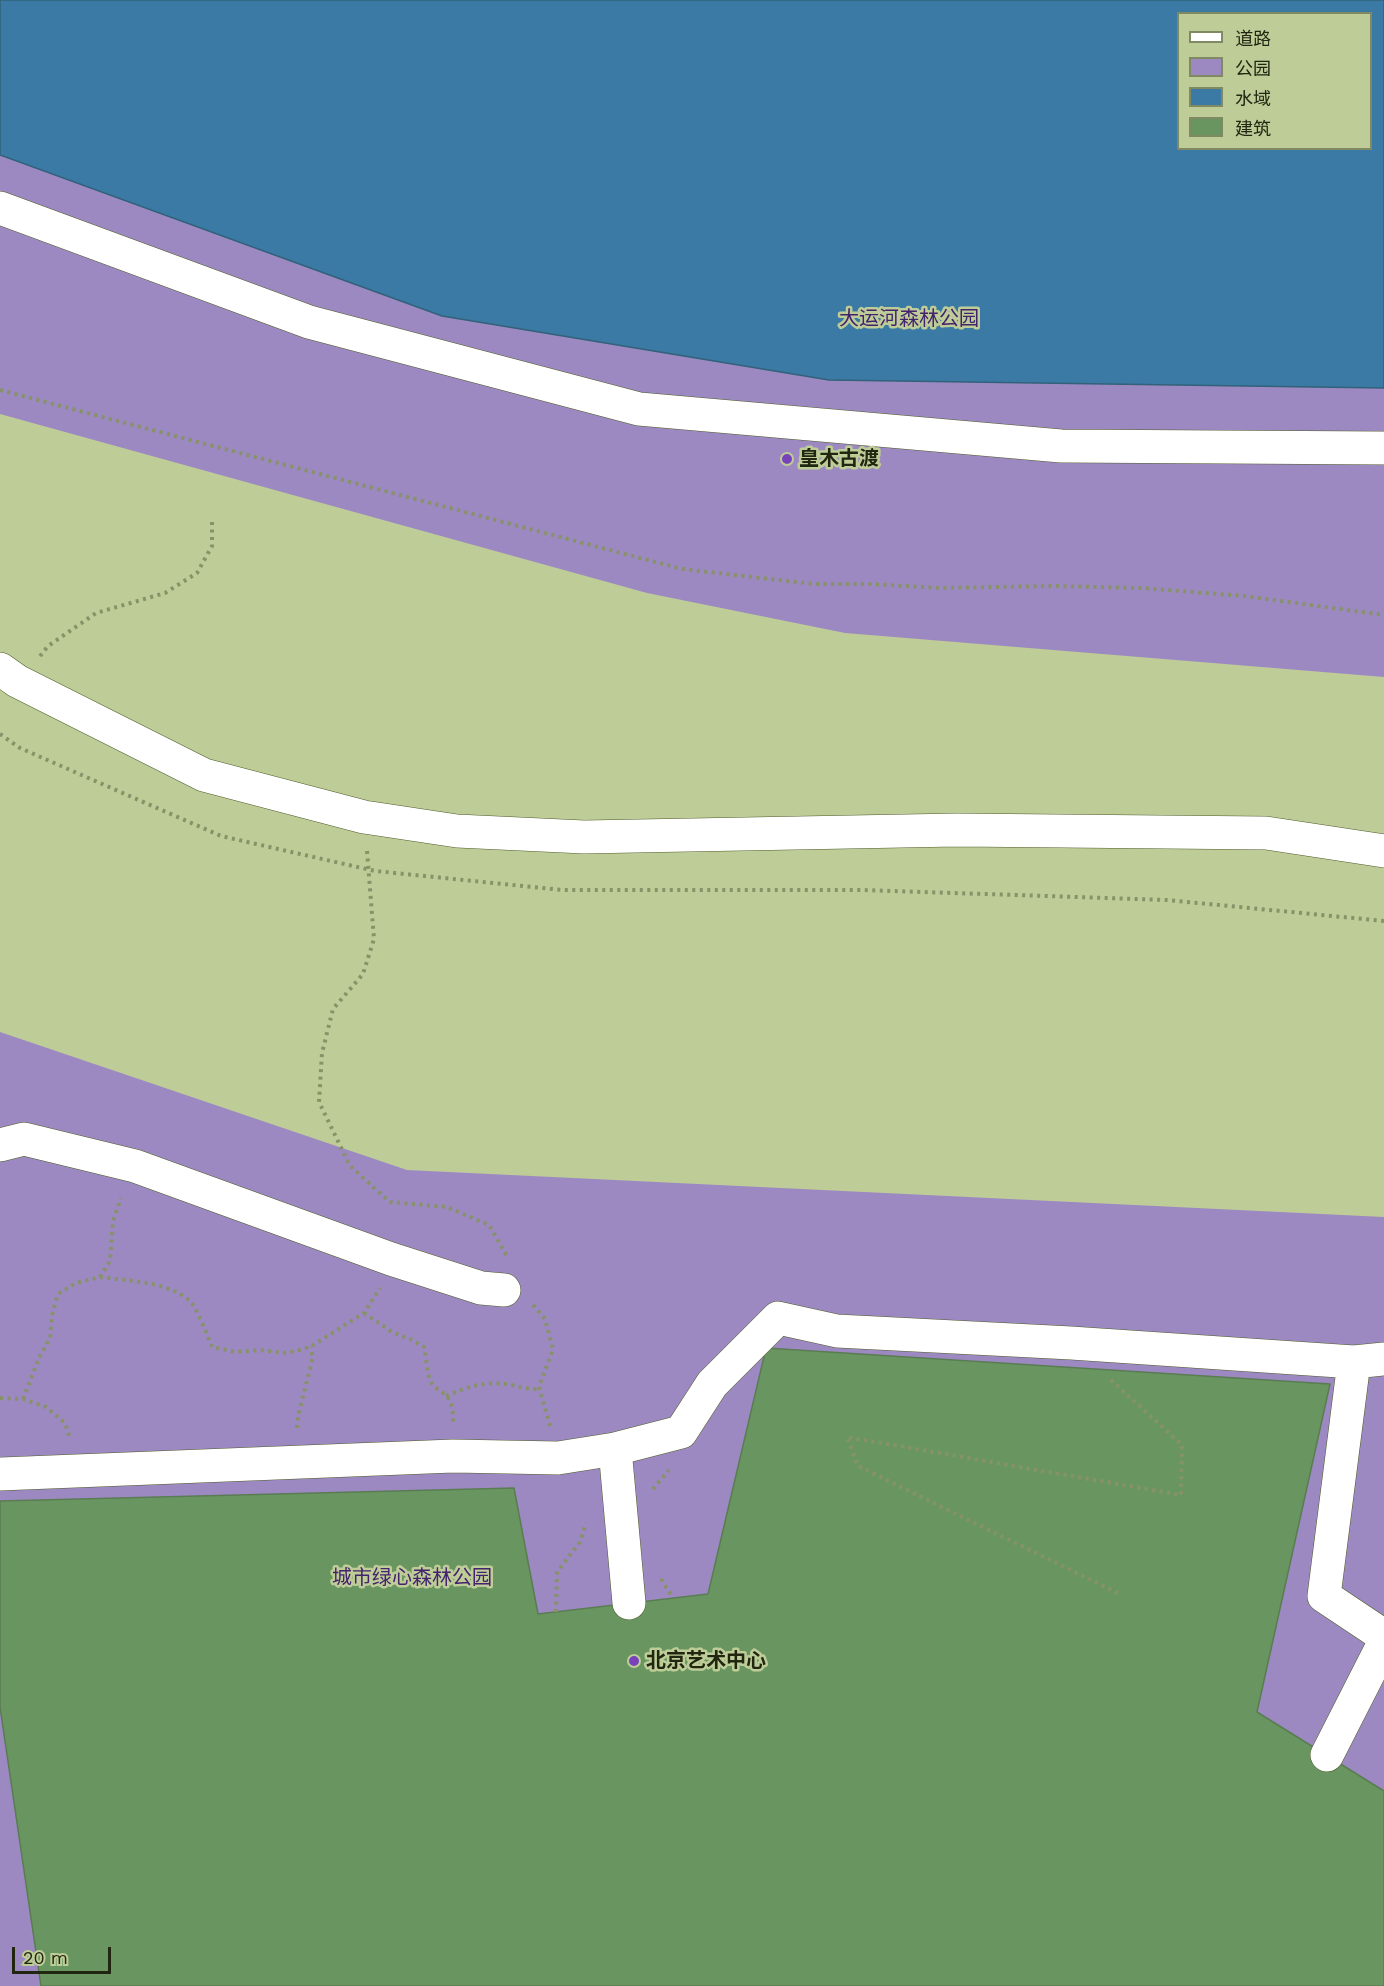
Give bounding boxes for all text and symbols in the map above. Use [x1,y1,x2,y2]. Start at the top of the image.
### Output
legend [1177,12,1372,150]
text: 道路 [1235,28,1271,49]
text: 公园 [1235,58,1271,79]
text: 水域 [1235,88,1271,109]
text: 建筑 [1235,118,1271,139]
park label: 大运河森林公园 [839,307,979,331]
place label: 皇木古渡 [799,447,879,471]
marker: 皇木古渡 [780,452,794,466]
park label: 城市绿心森林公园 [332,1566,492,1590]
place label: 北京艺术中心 [646,1649,766,1673]
marker: 北京艺术中心 [627,1654,641,1668]
scale bar [15,1935,114,1973]
text: 20 m [23,1947,68,1968]

